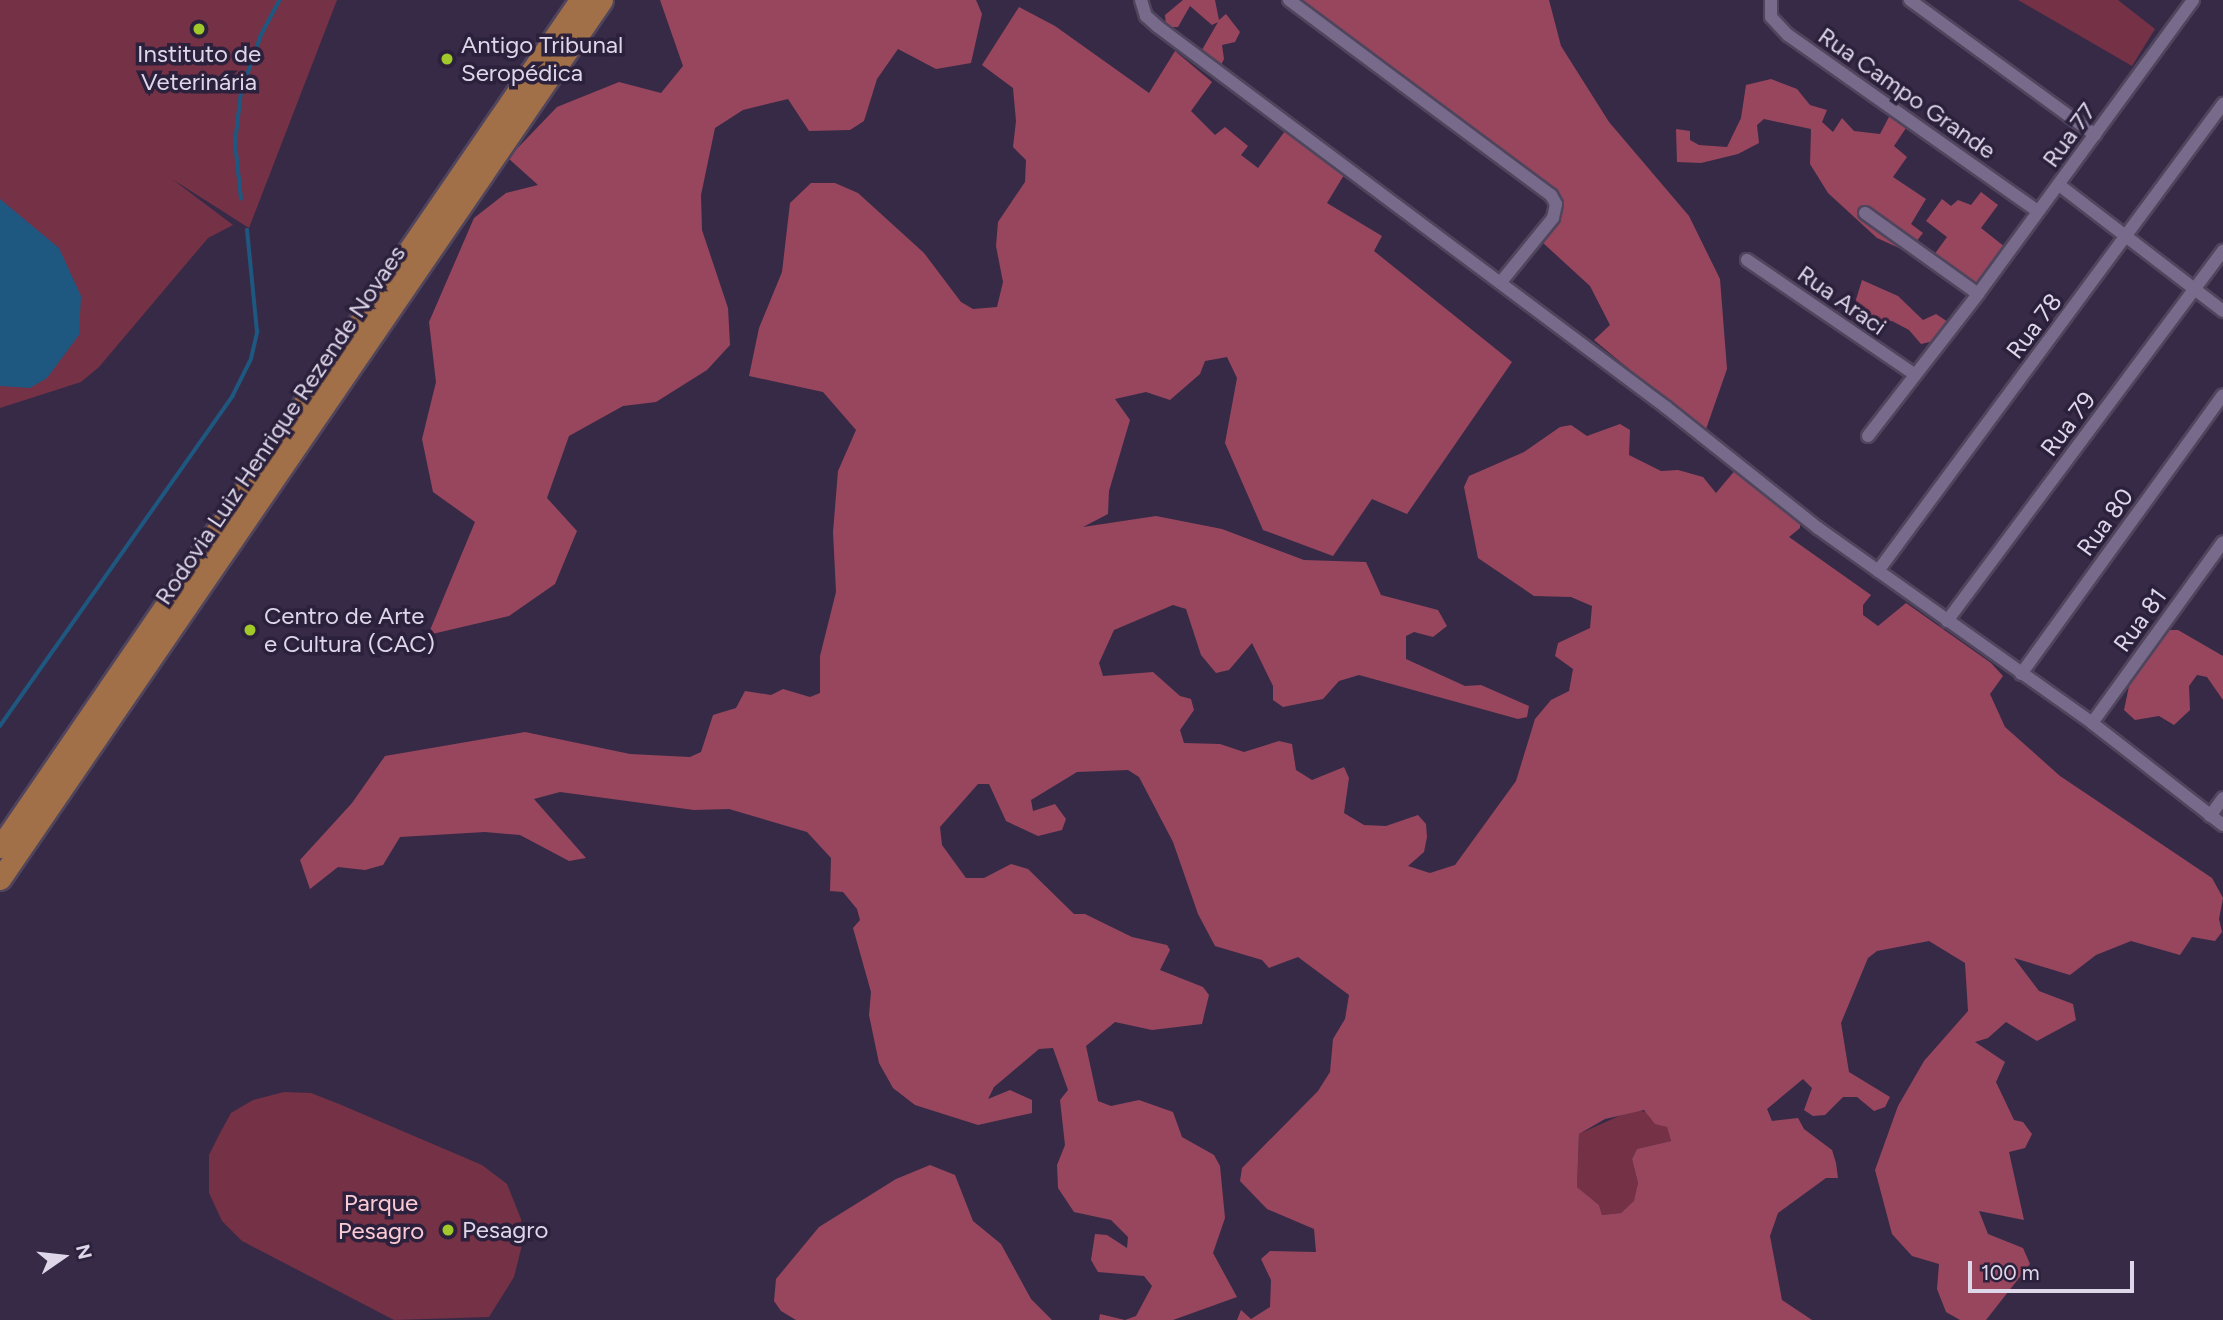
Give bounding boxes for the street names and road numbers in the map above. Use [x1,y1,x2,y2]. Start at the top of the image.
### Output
street label: Rua Campo Grande [1813,21,2001,165]
street label: Rua 77 [2036,97,2102,173]
street label: Rodovia Luiz Henrique Rezende Novaes [149,240,411,610]
street label: Rua Araci [1792,259,1892,341]
street label: Rua 78 [2000,288,2068,364]
street label: Rua 79 [2035,386,2101,462]
street label: Rua 80 [2071,483,2139,561]
street label: Rua 81 [2107,583,2173,657]

